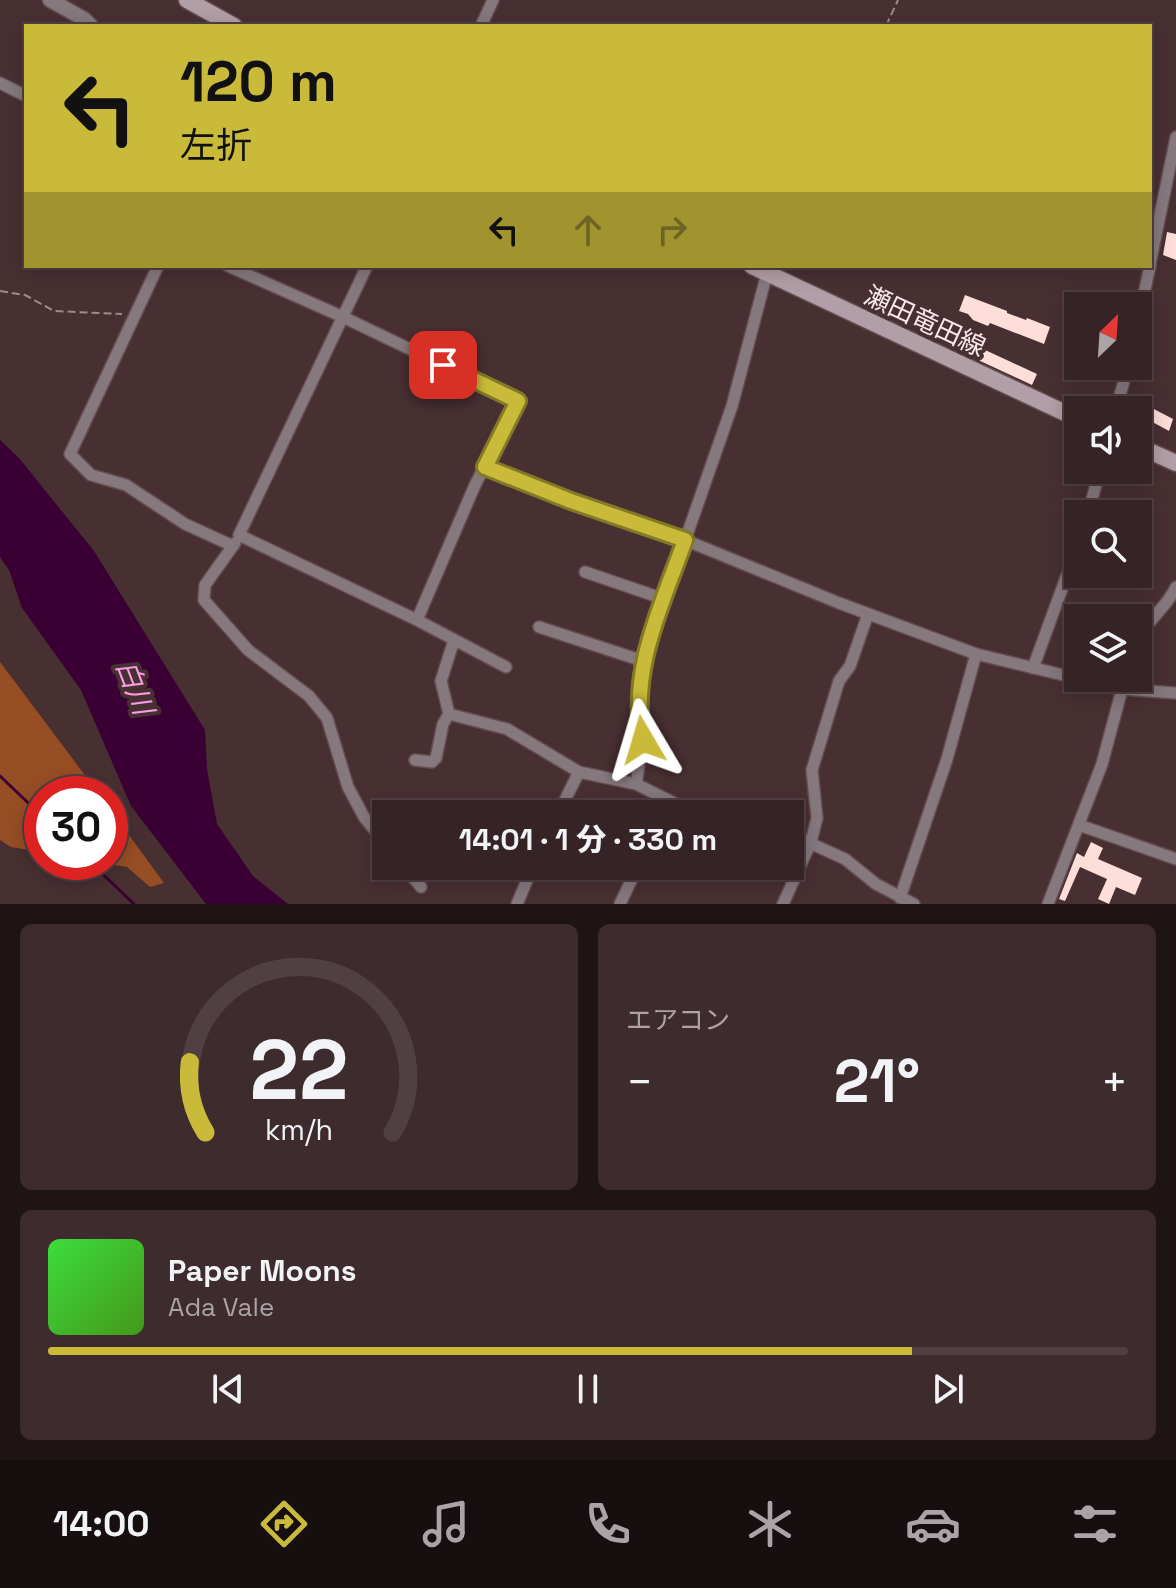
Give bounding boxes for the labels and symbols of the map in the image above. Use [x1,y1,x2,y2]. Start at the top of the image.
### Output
street label: 瀬田竜田線 [859,278,991,364]
north arrow [1064,292,1152,380]
pin [409,331,477,399]
water label: 白川 [108,654,163,722]
position arrow [601,698,685,782]
speed limit sign: 30 [24,776,128,880]

